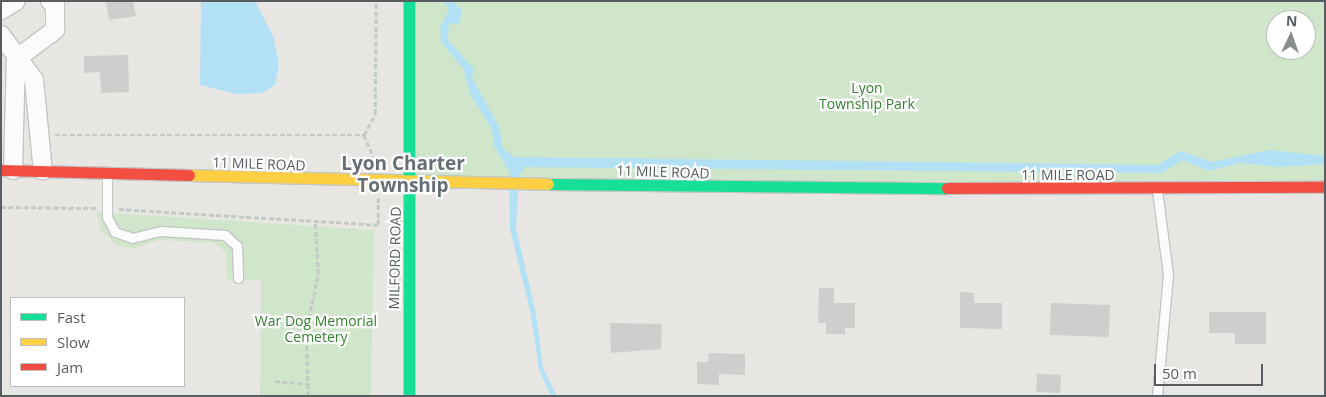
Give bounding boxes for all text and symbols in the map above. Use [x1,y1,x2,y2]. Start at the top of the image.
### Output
north arrow [1266,10,1316,60]
text: N [1286,11,1298,30]
park label: Lyon Township Park [819,80,915,112]
district label: Lyon Charter Township [341,153,465,197]
street label: 11 MILE ROAD [212,154,306,174]
street label: 11 MILE ROAD [616,162,710,182]
street label: 11 MILE ROAD [1021,167,1115,183]
street label: MILFORD ROAD [386,206,404,310]
legend [10,297,185,387]
text: Fast [57,307,86,327]
park label: War Dog Memorial Cemetery [255,313,377,346]
text: Slow [57,332,90,352]
scale bar [1156,354,1265,386]
text: Jam [57,357,83,377]
text: 50 m [1162,363,1197,383]

